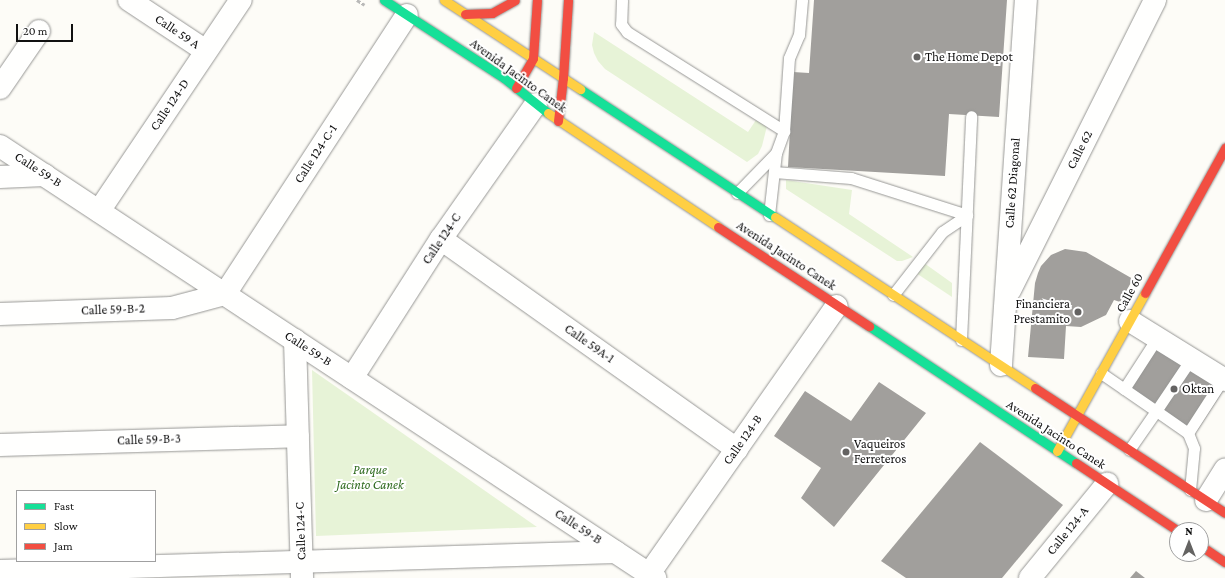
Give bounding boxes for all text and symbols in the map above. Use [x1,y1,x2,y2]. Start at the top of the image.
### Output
street label: Calle 59 A [152,11,202,53]
scale bar [18,16,75,42]
text: 20 m [23,24,47,38]
street label: Avenida Jacinto Canek [467,36,569,116]
place label: The Home Depot [925,49,1013,65]
marker: The Home Depot [912,52,922,62]
street label: Calle 124-D [147,76,193,134]
street label: Calle 124-C-1 [291,122,341,186]
street label: Calle 62 [1064,128,1096,172]
street label: Calle 62 Diagonal [1002,137,1024,229]
street label: Calle 59-B [12,149,64,191]
street label: Calle 124-C [419,211,465,267]
street label: Avenida Jacinto Canek [733,218,839,294]
street label: Calle 60 [1113,271,1147,315]
place label: Financiera Prestamito [1014,297,1070,328]
street label: Calle 59-B-2 [81,301,145,319]
marker: Financiera Prestamito [1073,307,1083,317]
street label: Calle 59A-1 [561,321,617,367]
street label: Calle 59-B [282,328,334,370]
place label: Oktan [1182,381,1214,397]
marker: Oktan [1169,384,1179,394]
street label: Avenida Jacinto Canek [1003,397,1109,473]
street label: Calle 124-B [720,412,766,468]
street label: Calle 59-B-3 [117,431,181,449]
place label: Vaqueiros Ferreteros [854,437,906,468]
marker: Vaqueiros Ferreteros [841,447,851,457]
park label: Parque Jacinto Canek [336,463,404,494]
legend [16,490,156,562]
text: Fast [54,499,74,513]
street label: Calle 124-C [292,502,310,560]
street label: Calle 124-A [1044,504,1092,558]
street label: Calle 59-B [552,506,604,548]
text: Slow [54,519,78,533]
north arrow [1169,522,1209,562]
text: N [1185,525,1193,537]
text: Jam [54,539,73,553]

